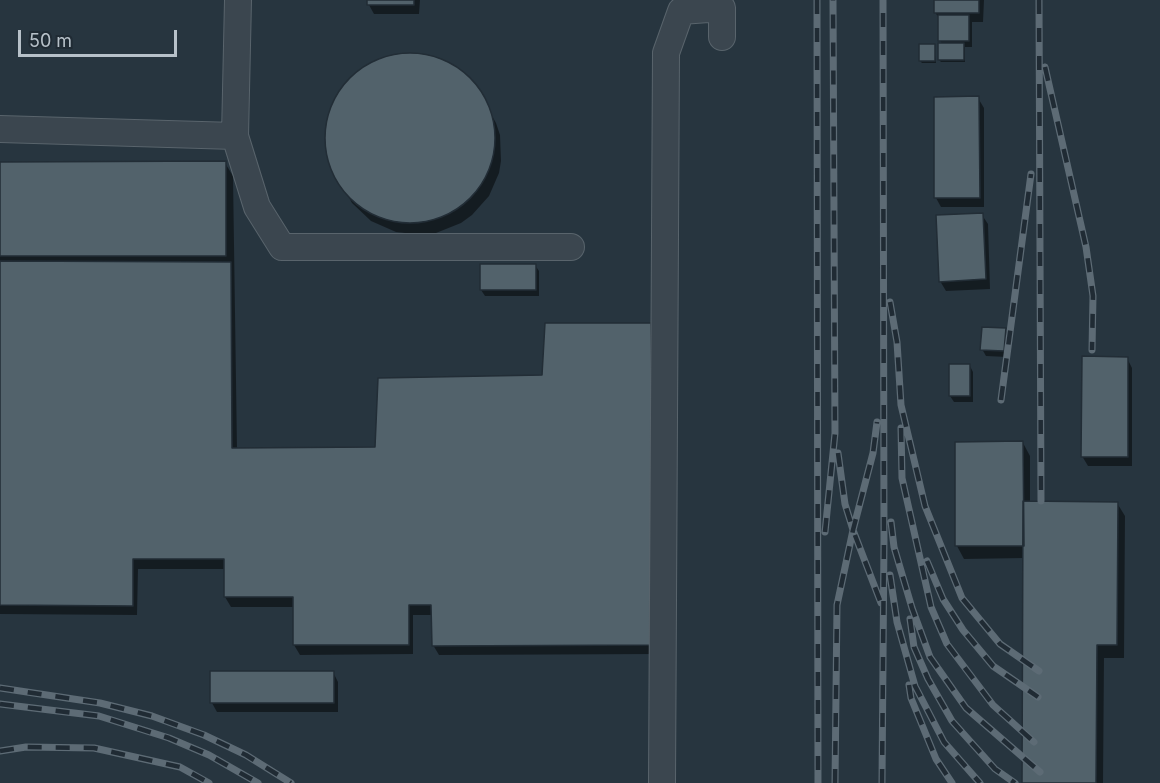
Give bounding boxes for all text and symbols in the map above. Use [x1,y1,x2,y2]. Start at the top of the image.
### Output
scale bar [21,18,180,56]
text: 50 m [29,30,72,51]

